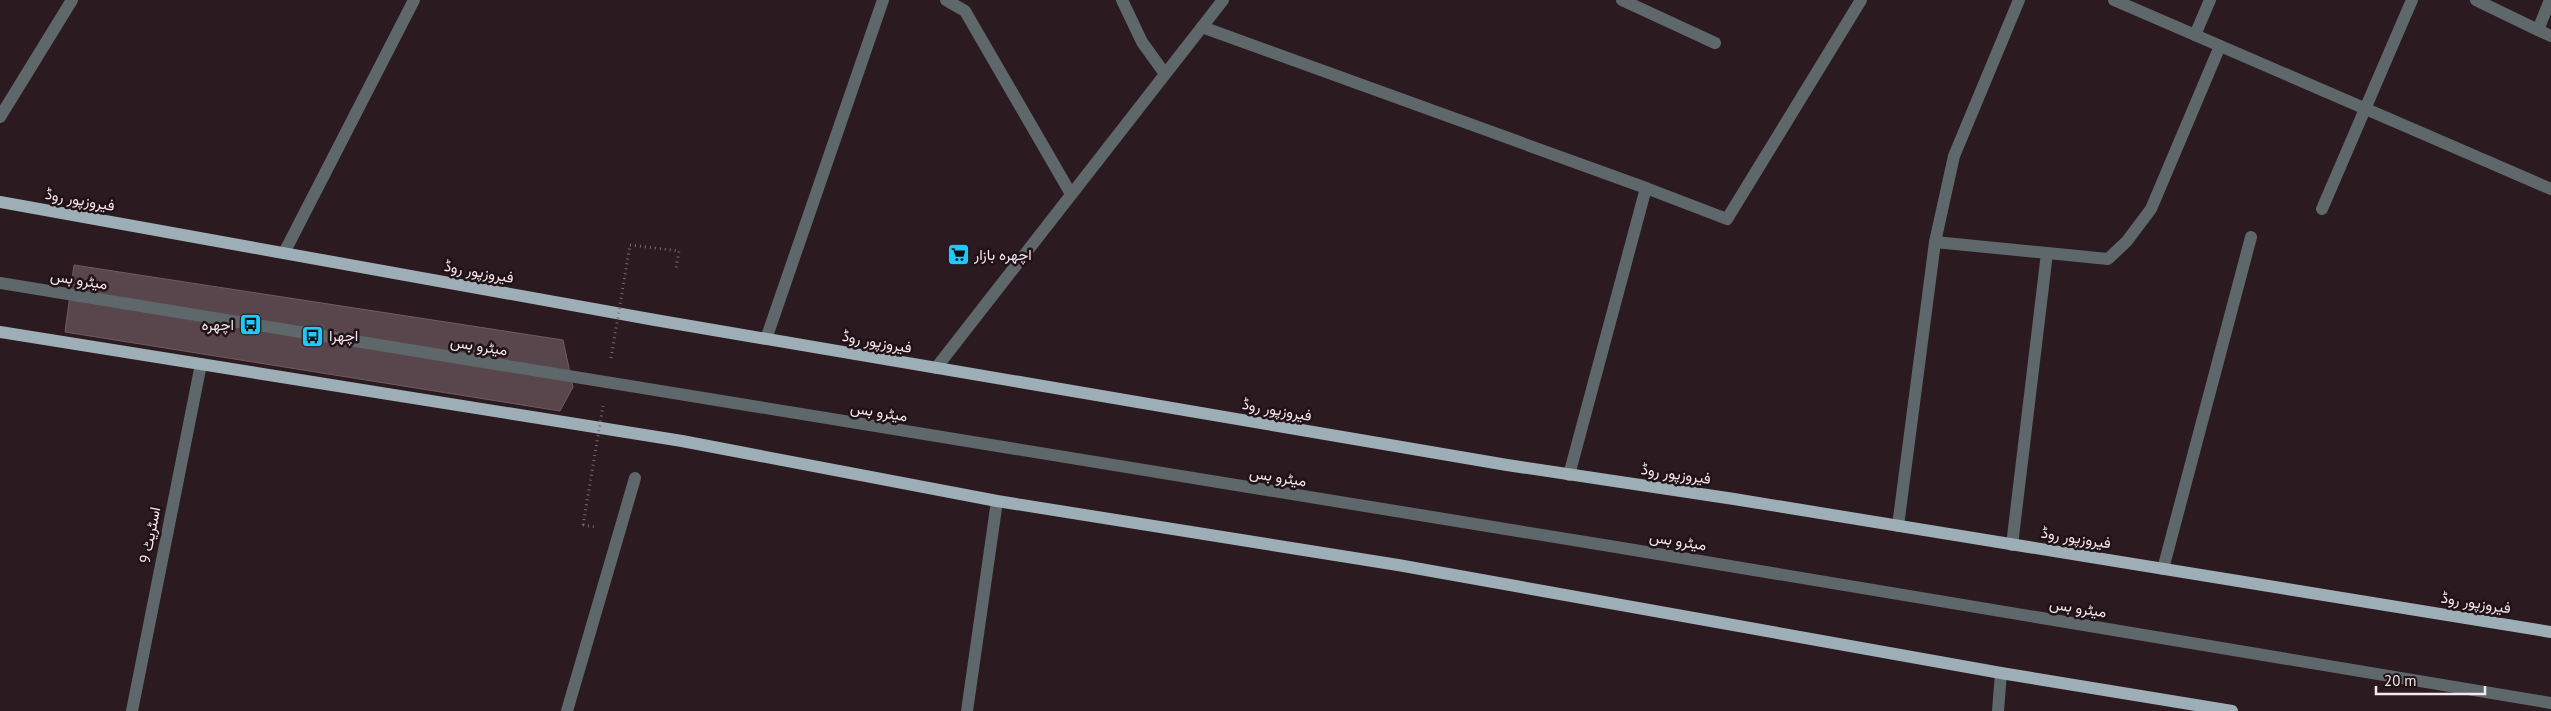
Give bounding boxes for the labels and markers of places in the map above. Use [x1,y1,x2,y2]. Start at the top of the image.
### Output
supermarket icon: اچھرہ بازار [946,243,970,267]
place label: اچھرہ بازار [973,245,1032,265]
bus stop icon: اچھرہ [238,313,262,337]
place label: اچھرہ [201,315,234,335]
bus stop icon: اچھرا [301,324,325,348]
place label: اچھرا [329,326,358,346]

